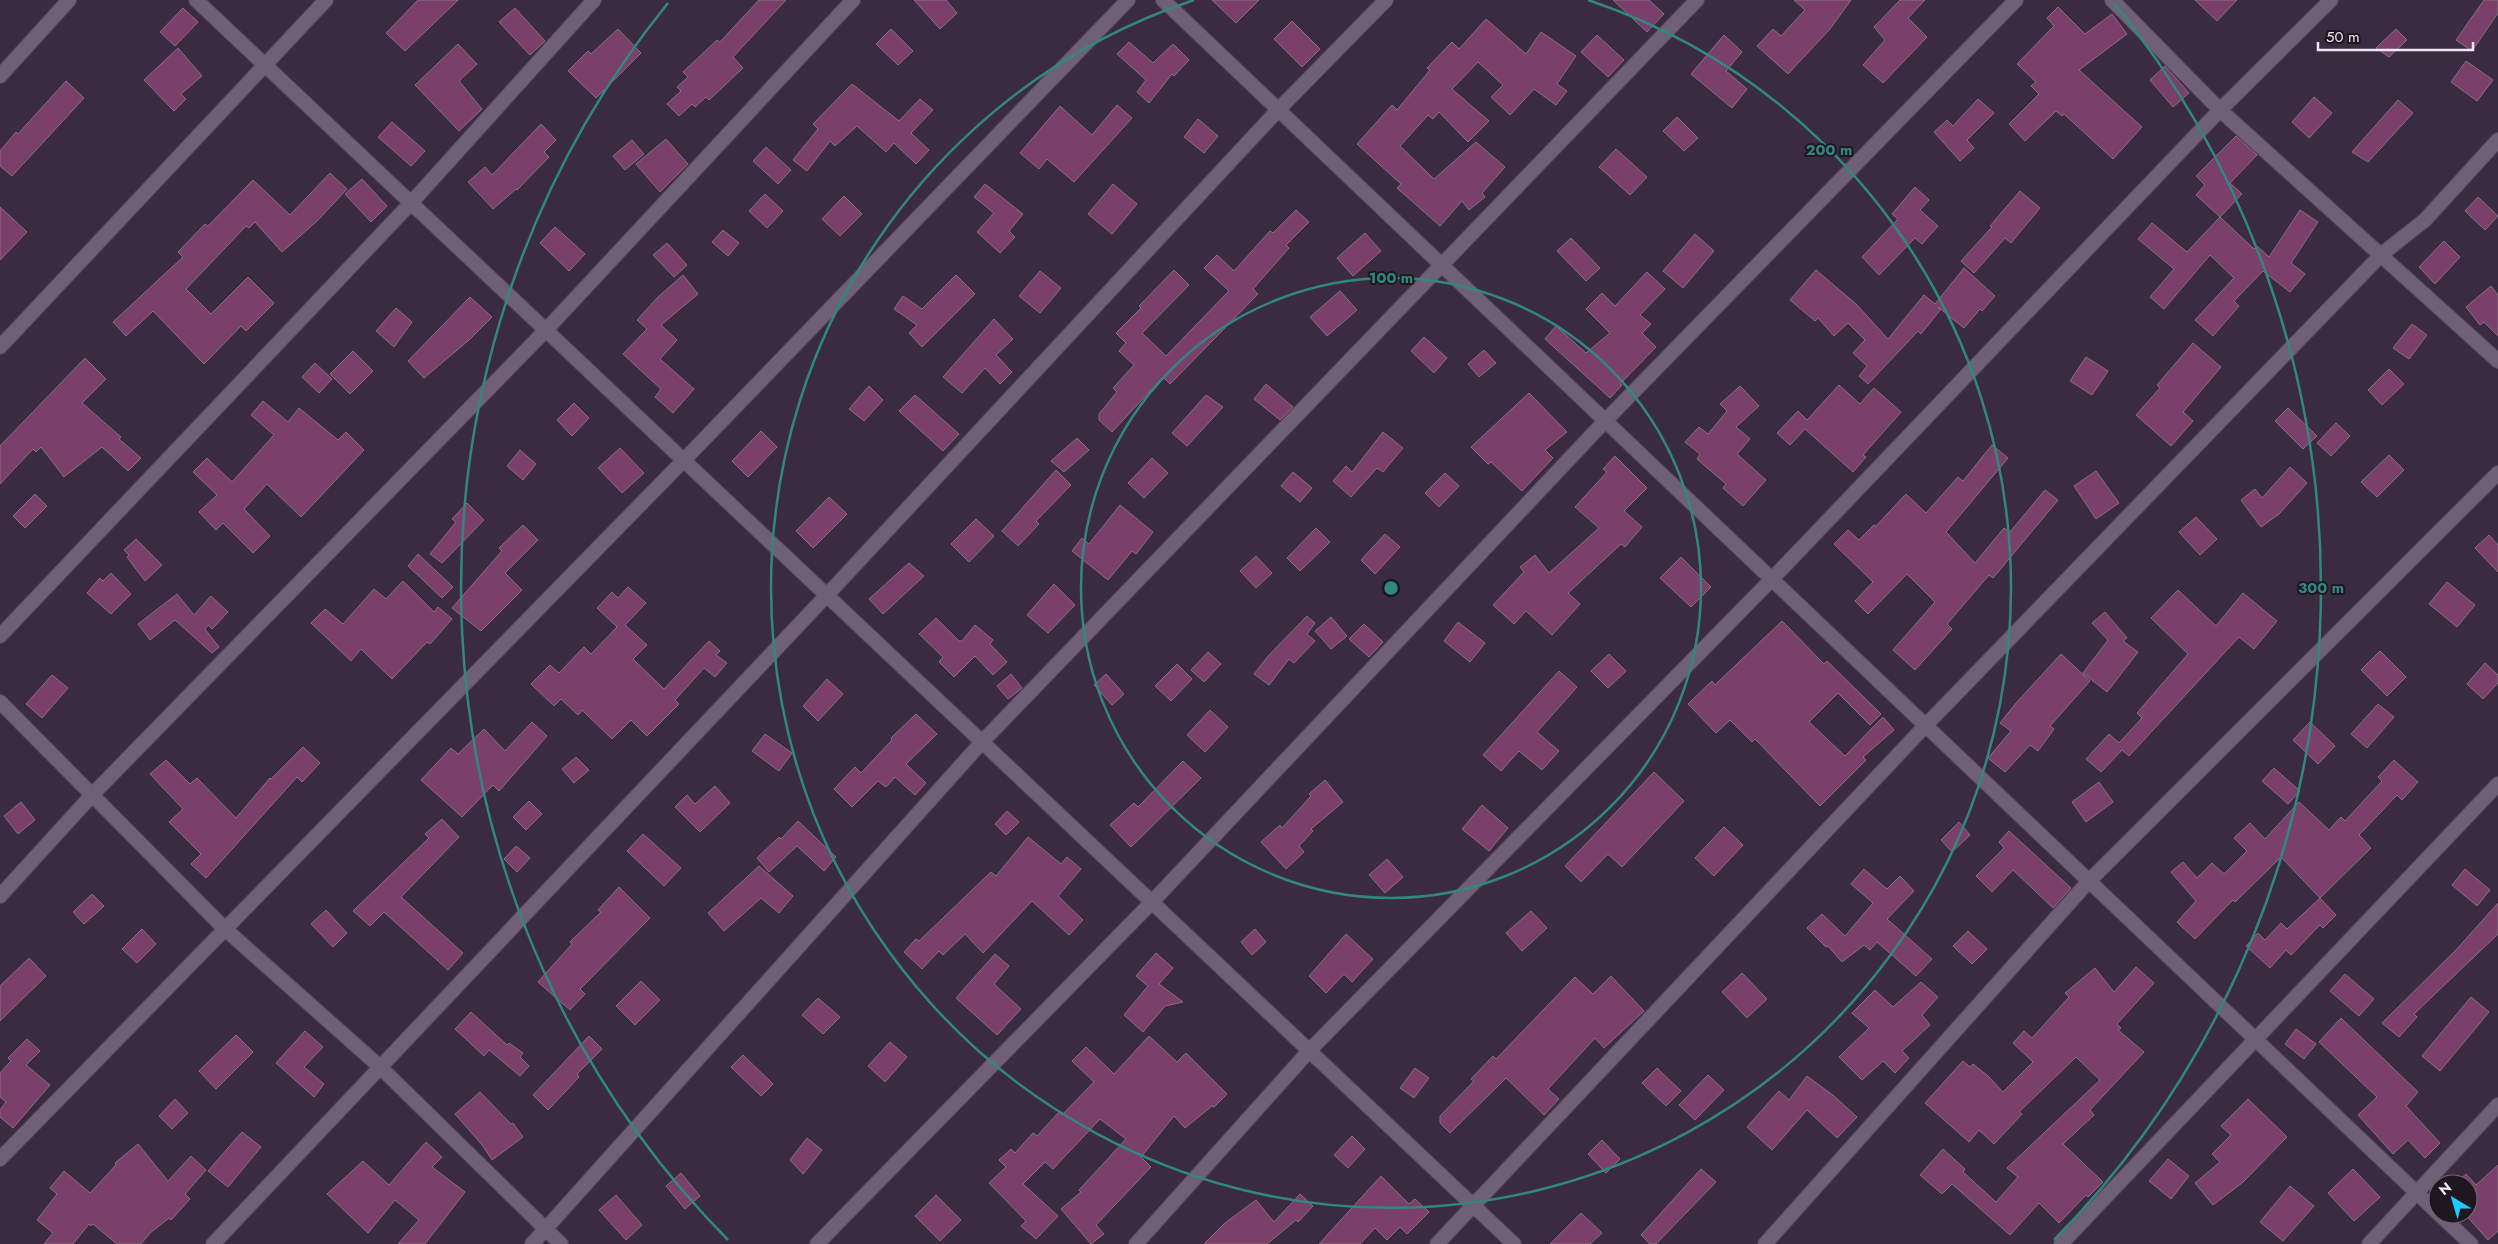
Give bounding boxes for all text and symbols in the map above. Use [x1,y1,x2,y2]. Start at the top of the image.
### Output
scale bar [2318,20,2473,52]
text: 50 m [2326,26,2360,48]
text: 200 m [1806,139,1852,161]
text: 100 m [1369,267,1413,289]
text: 300 m [2298,577,2344,599]
centre of rings [1382,579,1400,597]
north arrow [2428,1174,2478,1224]
text: N [2434,1177,2456,1200]

